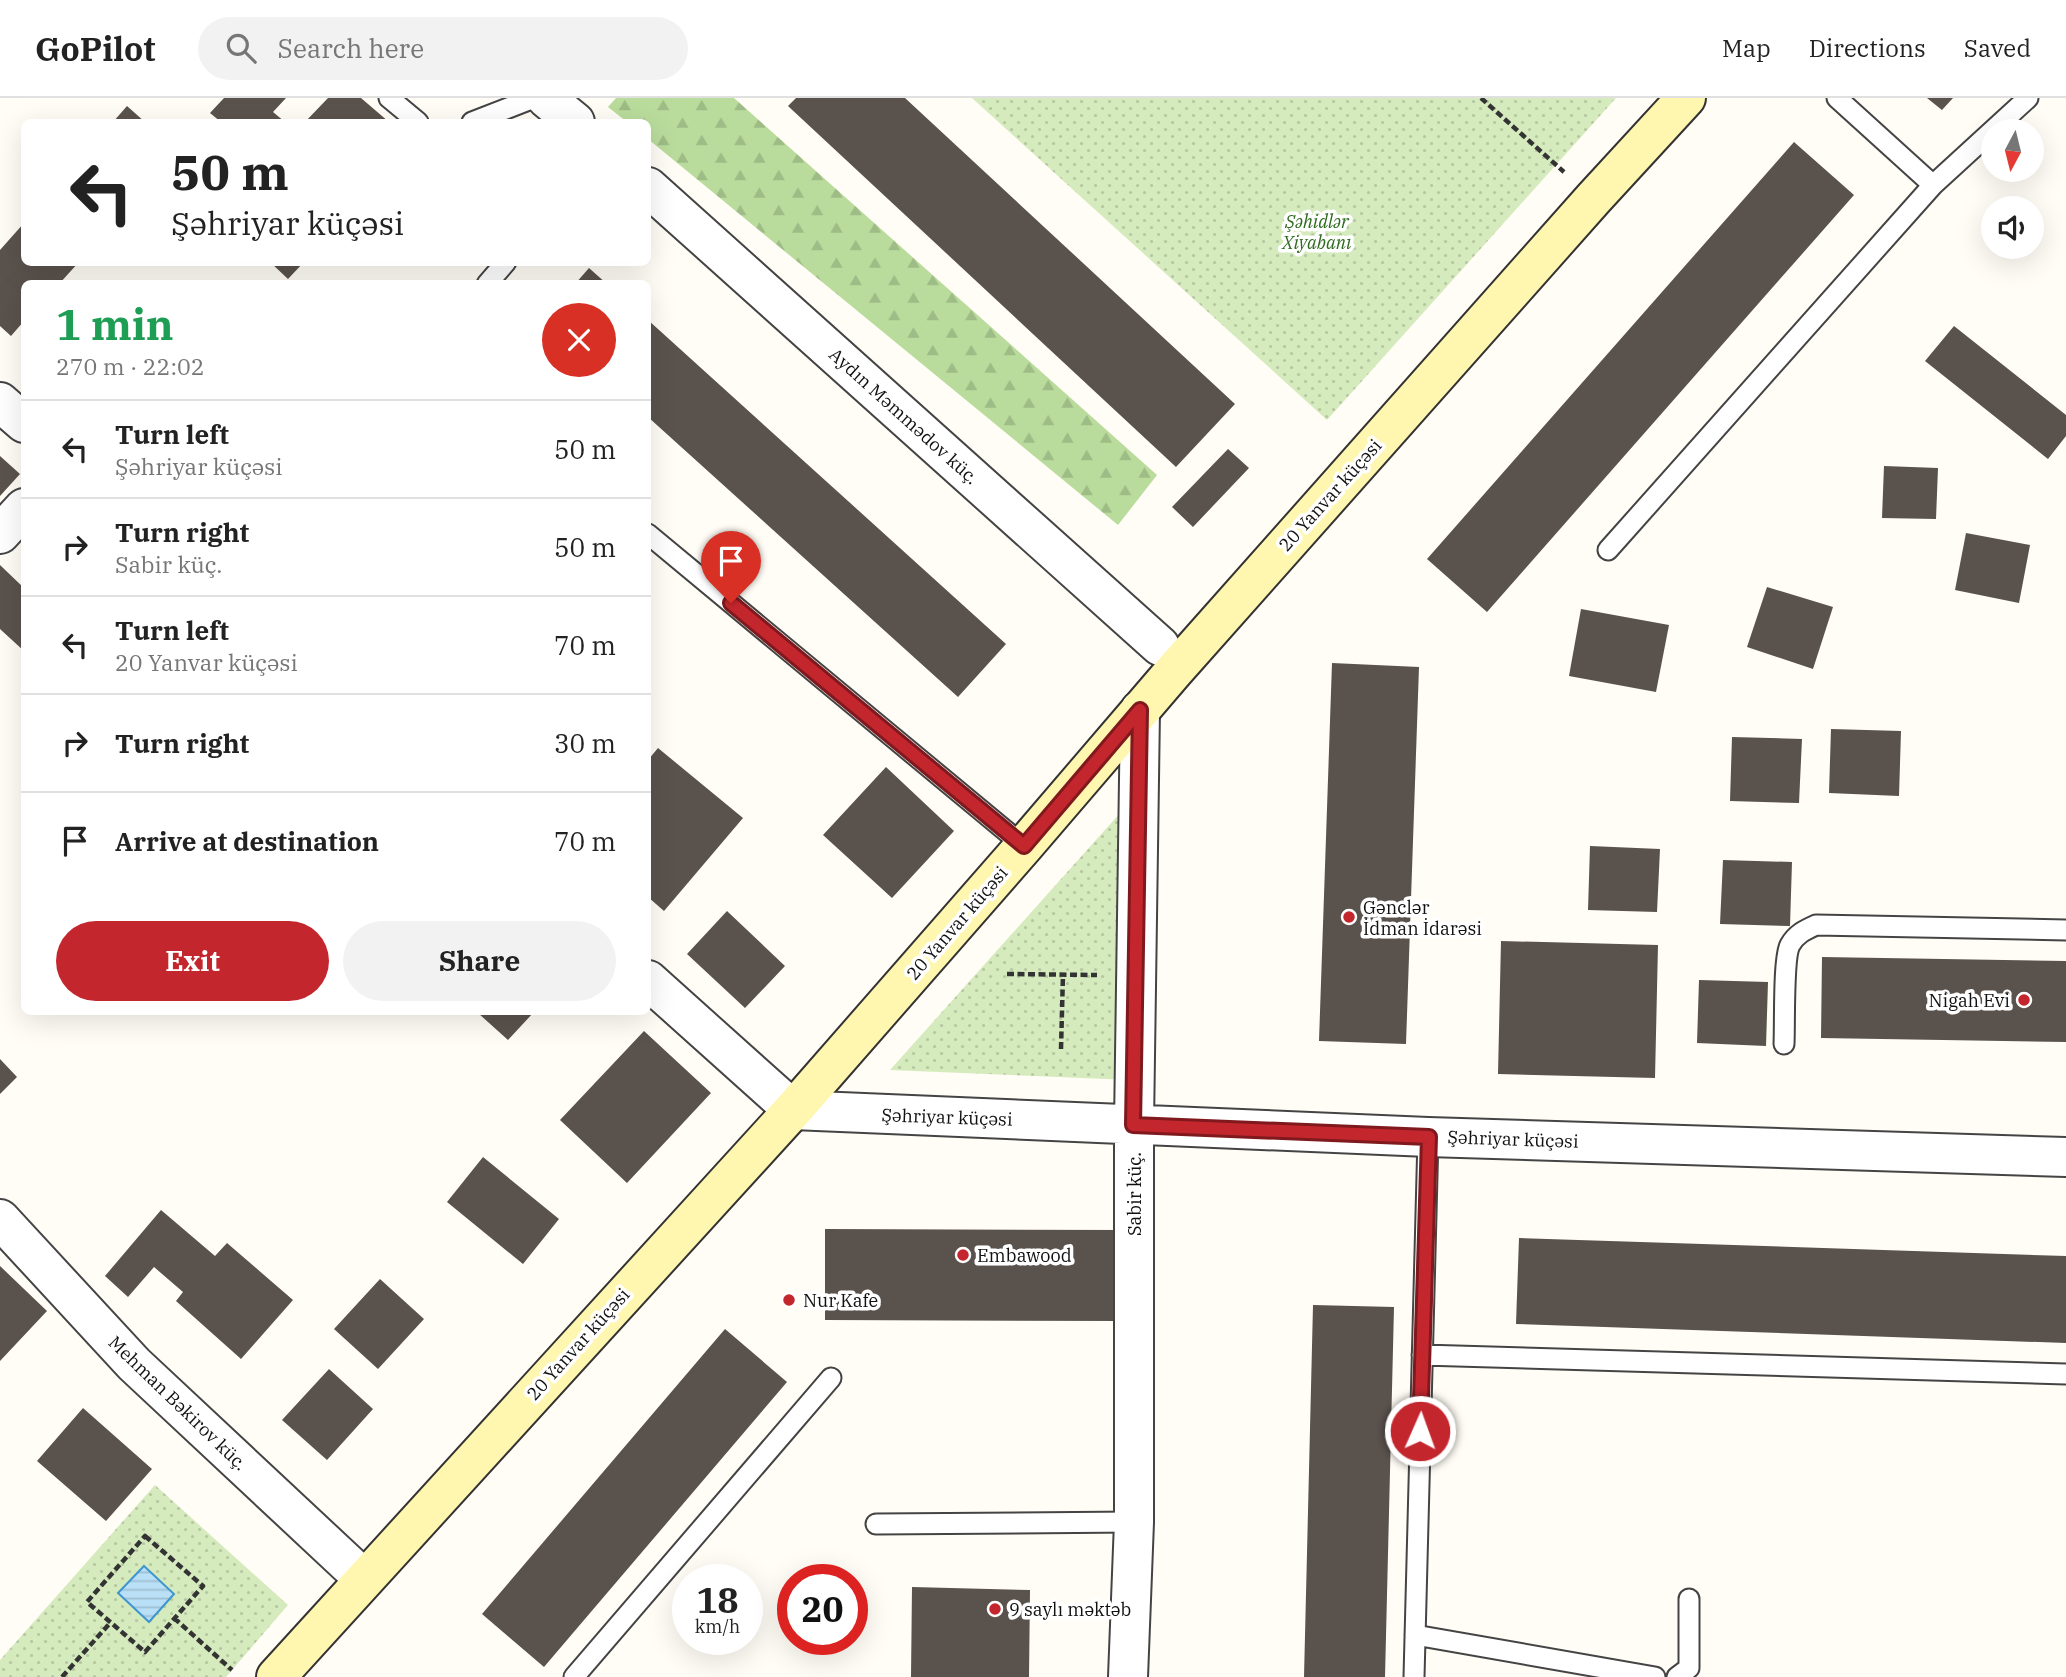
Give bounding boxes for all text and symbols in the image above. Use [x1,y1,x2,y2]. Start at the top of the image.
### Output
search box [198,17,688,80]
text: GoPilot [35,27,156,70]
icon: search [222,29,260,67]
text: Search here [278,31,424,65]
text: Map [1722,32,1771,64]
text: Directions [1809,32,1926,64]
text: Saved [1964,32,2031,64]
north arrow [1981,119,2044,182]
map controls [1981,119,2044,259]
text: 50 m [171,140,289,203]
icon: left [56,147,147,238]
button: sound [1981,196,2044,259]
text: Şəhriyar küçəsi [171,202,404,244]
park label: Şəhidlər Xiyabanı [1281,210,1352,254]
text: 1 min [56,297,174,352]
button: close [542,303,616,377]
street label: Aydın Məmmədov küç. [824,343,984,489]
text: 270 m · 22:02 [56,351,205,381]
text: Turn left [115,417,229,451]
icon: left [56,430,94,468]
text: 50 m [554,432,616,466]
street label: 20 Yanvar küçəsi [1274,434,1387,556]
text: Şəhriyar küçəsi [115,451,283,481]
text: Turn right [115,515,249,549]
icon: right [56,528,94,566]
text: 50 m [554,530,616,564]
pin [701,531,761,603]
icon: arrive [712,542,750,580]
text: Sabir küç. [115,549,222,579]
text: Turn left [115,613,229,647]
icon: left [56,626,94,664]
text: 70 m [554,628,616,662]
text: 20 Yanvar küçəsi [115,647,298,677]
icon: right [56,724,94,762]
text: Turn right [115,726,249,760]
text: 30 m [554,726,616,760]
icon: arrive [56,822,94,860]
text: Arrive at destination [115,824,379,858]
text: 70 m [554,824,616,858]
street label: 20 Yanvar küçəsi [901,861,1013,985]
place label: Gənclər İdman İdarəsi [1363,896,1482,940]
marker: Gənclər İdman İdarəsi [1341,909,1357,925]
button: Exit [56,921,329,1001]
button: Share [343,921,616,1001]
place label: Nigah Evi [1929,989,2010,1012]
marker: Nigah Evi [2016,992,2032,1008]
street label: Şəhriyar küçəsi [881,1103,1013,1131]
street label: Şəhriyar küçəsi [1447,1125,1579,1153]
street label: Sabir küç. [1123,1152,1146,1236]
place label: Embawood [977,1244,1072,1267]
marker: Embawood [955,1247,971,1263]
street label: 20 Yanvar küçəsi [522,1283,635,1405]
place label: Nur Kafe [803,1289,878,1312]
marker: Nur Kafe [781,1292,797,1308]
street label: Mehman Bəkirov küç. [104,1331,252,1475]
position arrow [1383,1394,1457,1468]
speed limit sign: 20 [777,1564,868,1655]
text: 18 [696,1577,739,1623]
place label: 9 saylı məktəb [1009,1598,1131,1621]
marker: 9 saylı məktəb [987,1601,1003,1617]
text: km/h [695,1615,740,1638]

